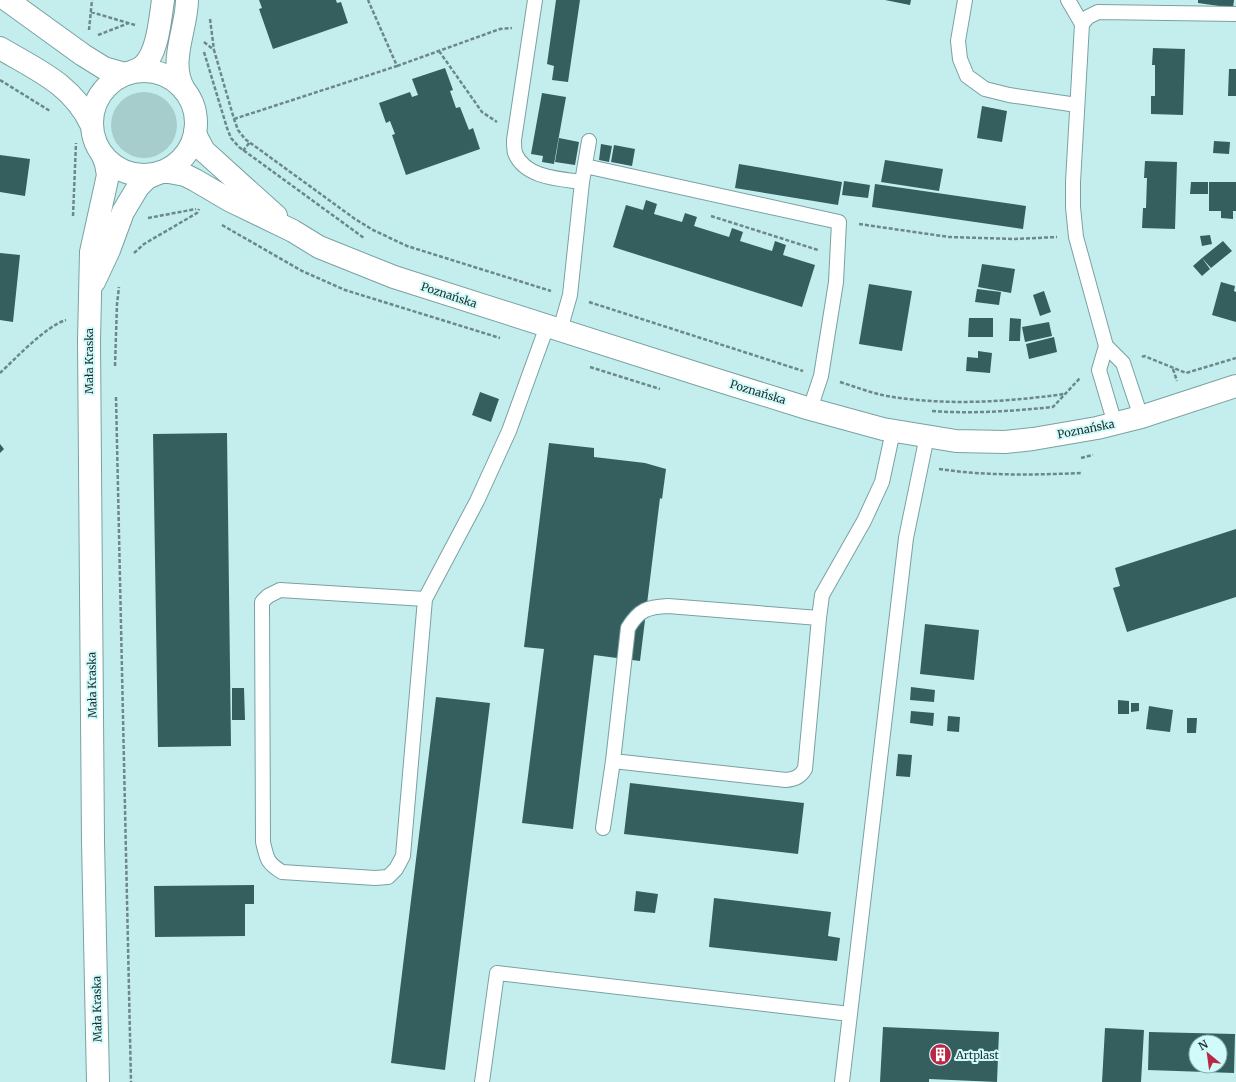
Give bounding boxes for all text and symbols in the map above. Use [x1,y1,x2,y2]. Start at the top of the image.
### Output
street label: Poznańska [419,279,479,311]
street label: Mała Kraska [82,328,96,394]
street label: Poznańska [728,377,788,407]
street label: Poznańska [1056,417,1116,441]
street label: Mała Kraska [84,652,100,718]
street label: Mała Kraska [89,976,105,1042]
north arrow [1188,1034,1228,1074]
text: N [1196,1037,1211,1053]
building icon: Artplast [927,1042,953,1068]
place label: Artplast [955,1048,1000,1062]

